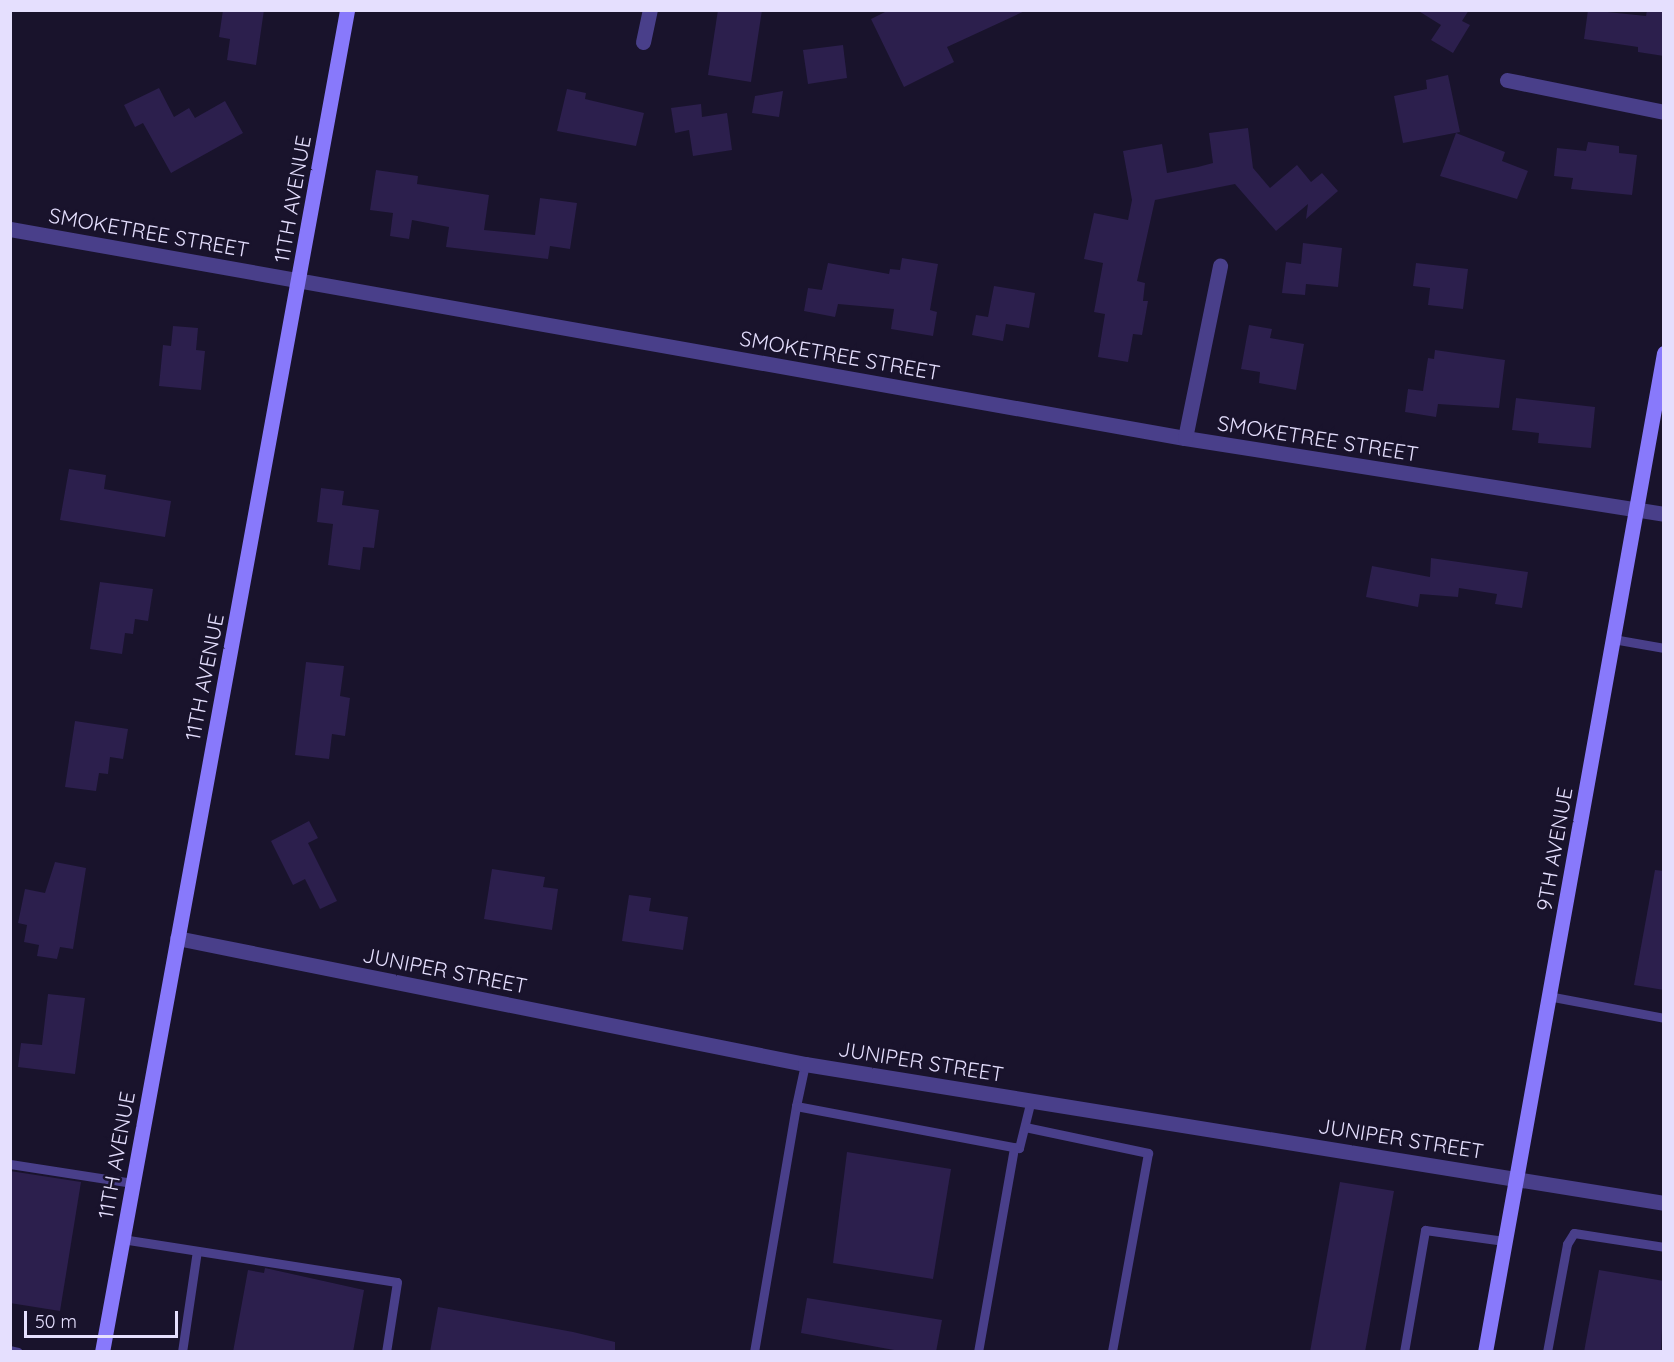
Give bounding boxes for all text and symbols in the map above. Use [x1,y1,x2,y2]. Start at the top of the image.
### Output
street label: 11TH AVENUE [268,133,316,265]
street label: SMOKETREE STREET [47,202,251,262]
street label: SMOKETREE STREET [738,325,942,385]
street label: SMOKETREE STREET [1216,410,1420,466]
street label: 11TH AVENUE [179,611,229,743]
street label: 9TH AVENUE [1531,785,1577,913]
street label: JUNIPER STREET [361,942,529,998]
street label: JUNIPER STREET [837,1036,1005,1086]
street label: 11TH AVENUE [92,1089,140,1221]
street label: JUNIPER STREET [1317,1113,1485,1163]
scale bar [27,1299,182,1337]
text: 50 m [35,1310,77,1333]

